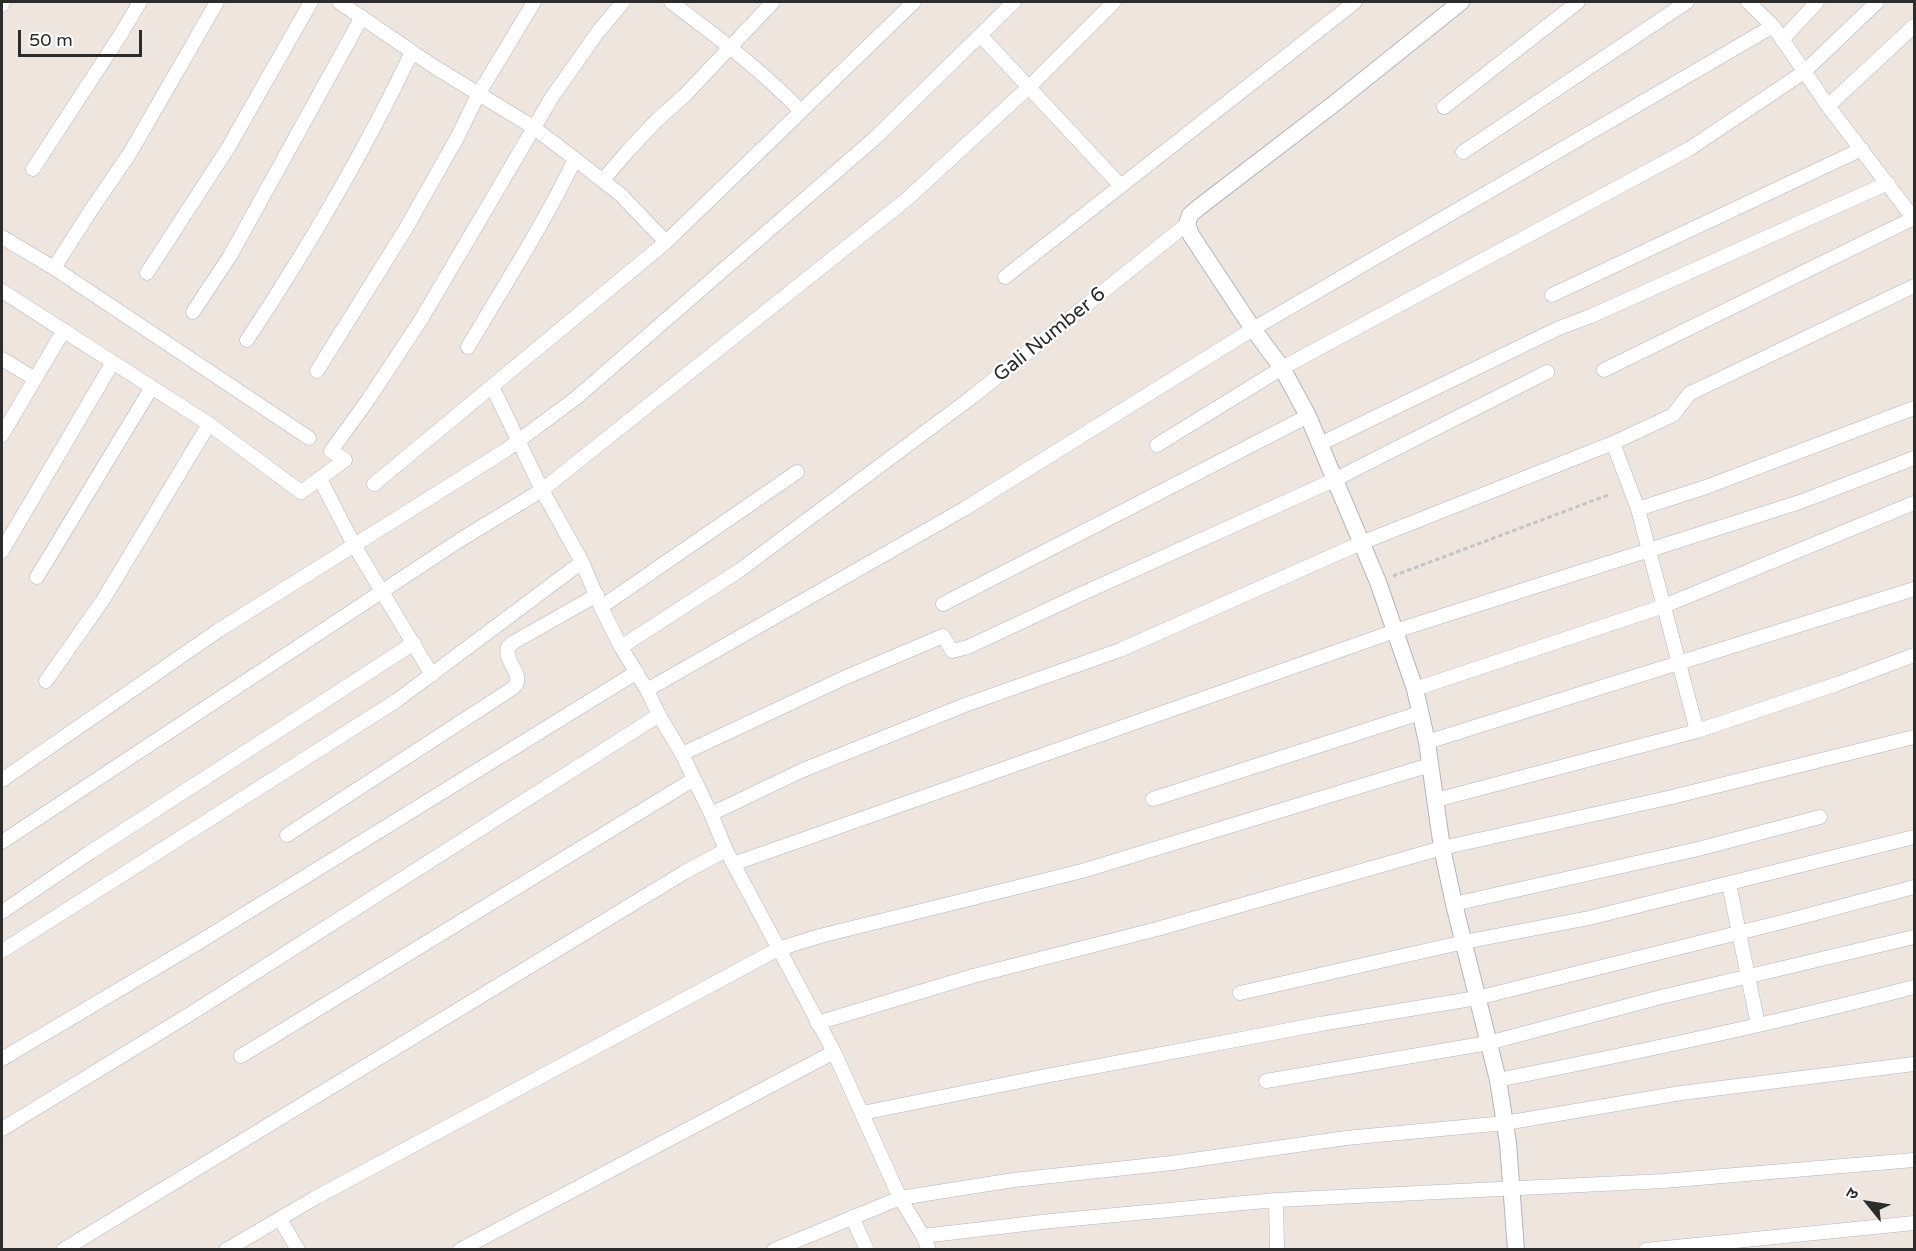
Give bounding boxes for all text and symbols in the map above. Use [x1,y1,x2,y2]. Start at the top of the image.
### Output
scale bar [21,18,146,56]
text: 50 m [29,29,73,51]
street label: Gali Number 6 [989,282,1111,388]
north arrow [1838,1173,1898,1233]
text: उ [1841,1185,1863,1203]

